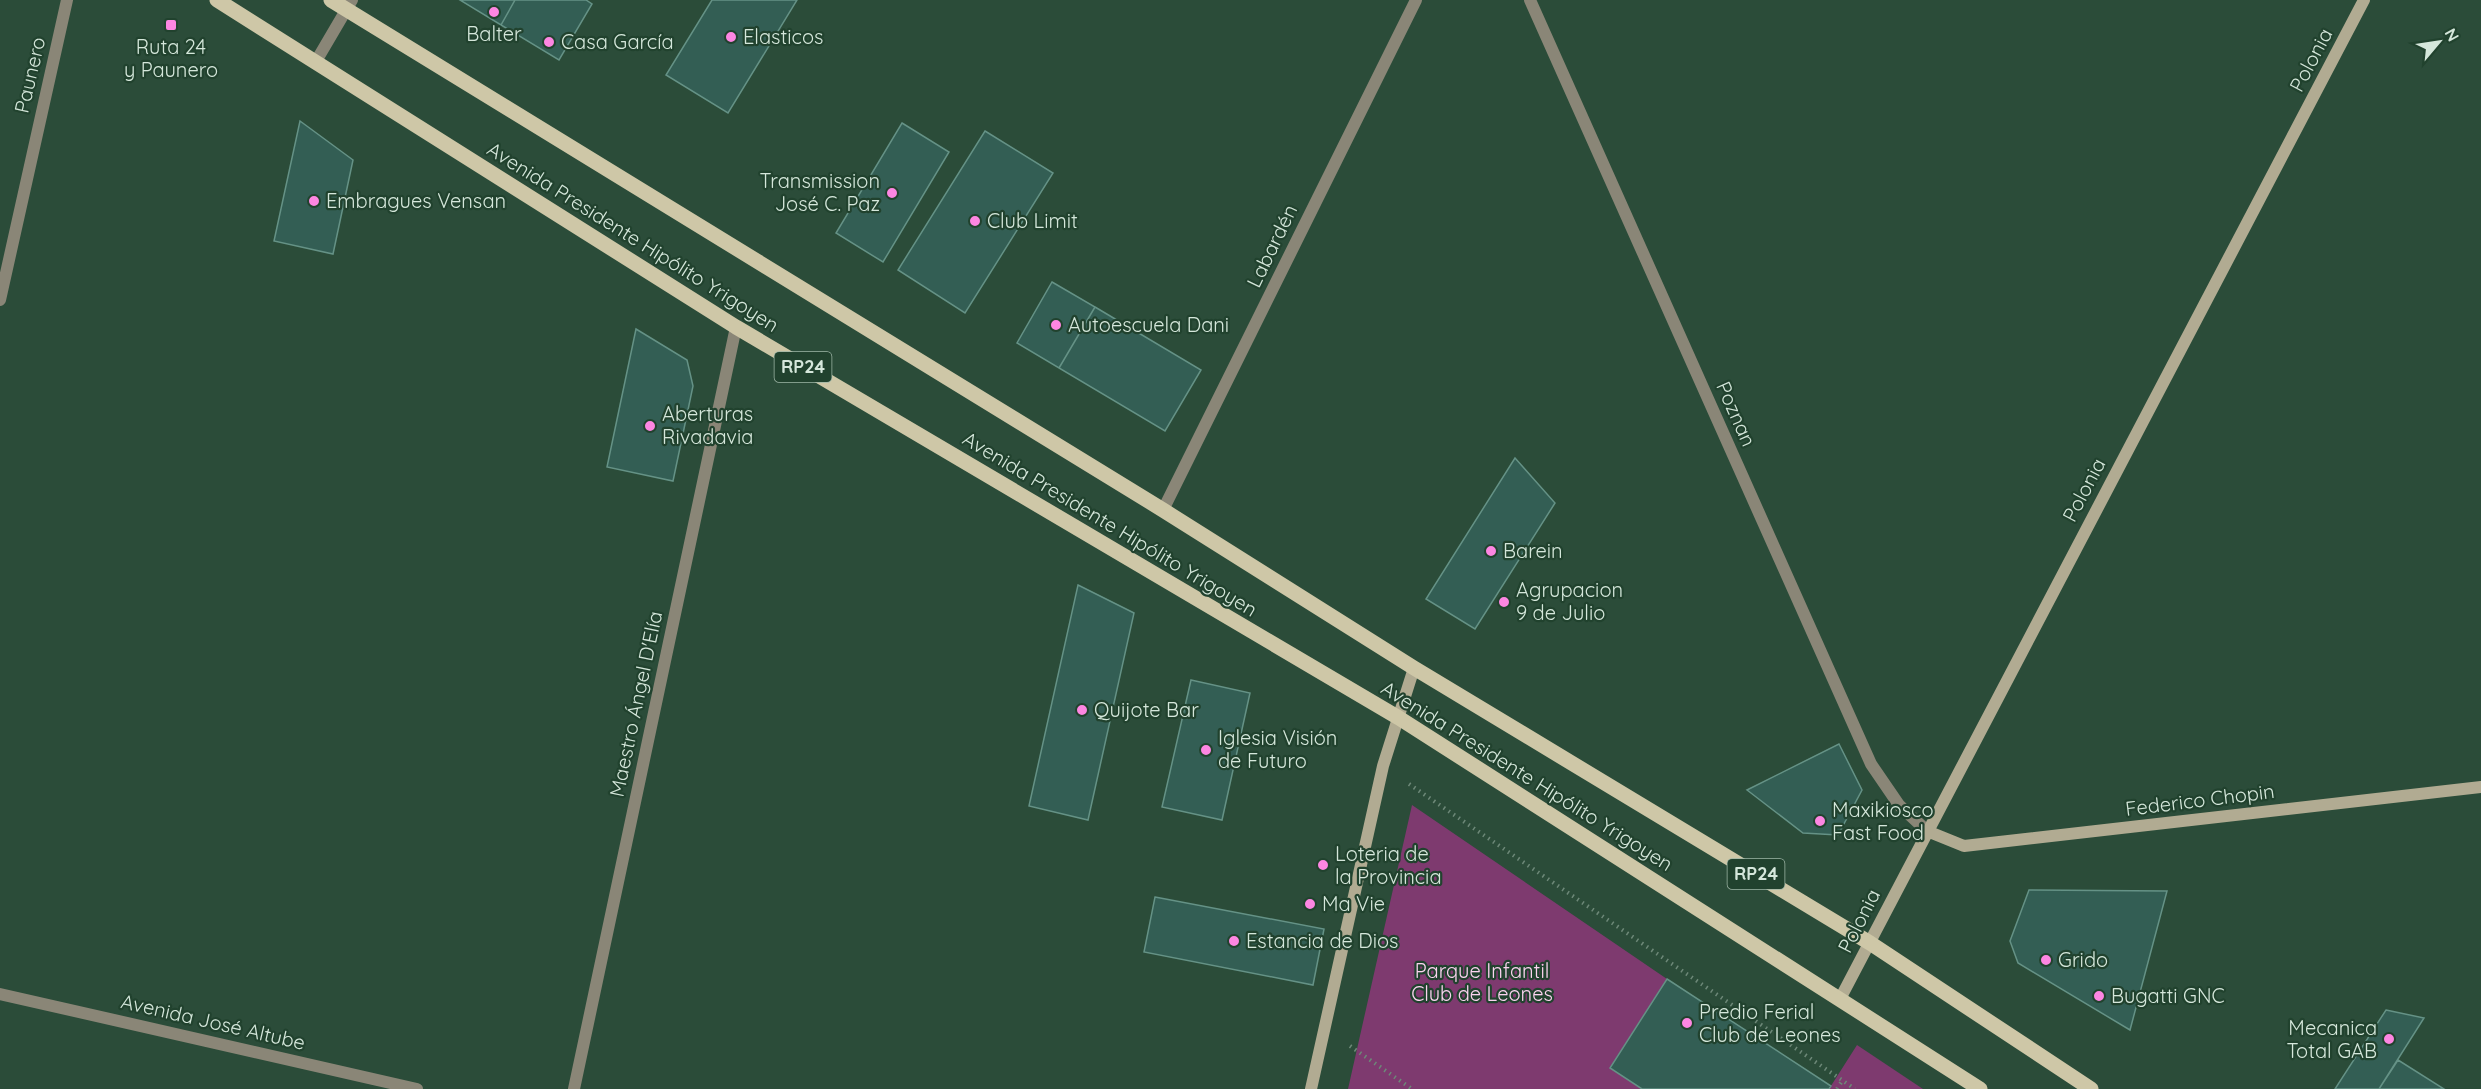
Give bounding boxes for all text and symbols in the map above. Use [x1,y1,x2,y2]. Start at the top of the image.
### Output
marker: Balter [487,5,501,19]
north arrow [2409,12,2469,72]
marker: Ruta 24 y Paunero [164,18,178,32]
place label: Balter [466,21,522,46]
place label: Elasticos [743,24,823,49]
street label: Polonia [2284,24,2338,96]
text: N [2441,25,2464,45]
place label: Casa García [561,29,674,54]
marker: Elasticos [724,30,738,44]
street label: Paunero [9,34,50,115]
place label: Ruta 24 y Paunero [124,34,218,82]
marker: Casa García [542,35,556,49]
street label: Avenida Presidente Hipólito Yrigoyen [483,136,784,337]
place label: Transmission José C. Paz [759,168,880,216]
marker: Transmission José C. Paz [885,186,899,200]
place label: Embragues Vensan [326,188,506,213]
marker: Embragues Vensan [307,194,321,208]
street label: Labardén [1241,200,1302,291]
place label: Club Limit [987,208,1078,233]
marker: Club Limit [968,214,982,228]
place label: Autoescuela Dani [1068,312,1229,337]
marker: Autoescuela Dani [1049,318,1063,332]
road number: RP24 [774,352,832,382]
street label: Poznan [1711,377,1762,450]
place label: Aberturas Rivadavia [662,401,753,449]
marker: Aberturas Rivadavia [643,419,657,433]
street label: Avenida Presidente Hipólito Yrigoyen [958,425,1262,622]
street label: Polonia [2057,454,2111,526]
place label: Barein [1503,538,1563,563]
marker: Barein [1484,544,1498,558]
place label: Agrupacion 9 de Julio [1516,577,1623,625]
marker: Agrupacion 9 de Julio [1497,595,1511,609]
street label: Maestro Ángel D'Elía [604,609,667,799]
street label: Avenida Presidente Hipólito Yrigoyen [1377,675,1678,876]
place label: Quijote Bar [1094,697,1199,722]
marker: Quijote Bar [1075,703,1089,717]
place label: Iglesia Visión de Futuro [1218,725,1337,773]
marker: Iglesia Visión de Futuro [1199,743,1213,757]
street label: Federico Chopin [2124,778,2276,821]
place label: Maxikiosco Fast Food [1832,797,1934,845]
marker: Maxikiosco Fast Food [1813,814,1827,828]
place label: Loteria de la Provincia [1335,841,1442,889]
marker: Loteria de la Provincia [1316,858,1330,872]
road number: RP24 [1728,859,1784,889]
street label: Polonia [1832,885,1885,957]
place label: Ma Vie [1322,891,1385,916]
marker: Ma Vie [1303,897,1317,911]
place label: Estancia de Dios [1246,928,1398,953]
marker: Estancia de Dios [1227,934,1241,948]
place label: Grido [2058,947,2108,972]
marker: Grido [2039,953,2053,967]
park label: Parque Infantil Club de Leones [1411,958,1553,1006]
place label: Bugatti GNC [2111,983,2225,1008]
street label: Avenida José Altube [119,988,308,1055]
marker: Bugatti GNC [2092,989,2106,1003]
place label: Predio Ferial Club de Leones [1699,999,1841,1047]
place label: Mecanica Total GAB [2286,1015,2377,1063]
marker: Predio Ferial Club de Leones [1680,1016,1694,1030]
marker: Mecanica Total GAB [2382,1032,2396,1046]

